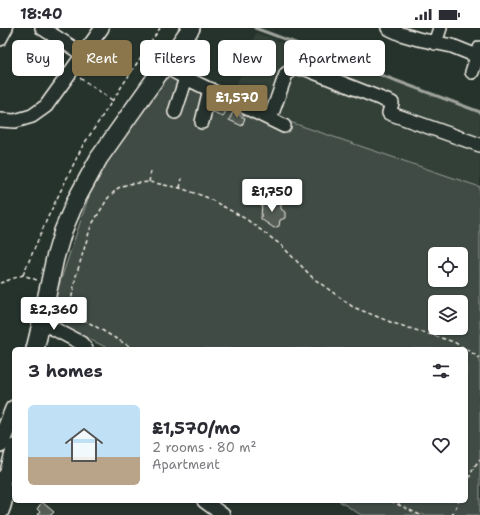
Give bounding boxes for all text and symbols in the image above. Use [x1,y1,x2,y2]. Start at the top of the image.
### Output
text: 18:40 [20,4,62,24]
chip: Buy [12,40,64,76]
chip: Rent [72,40,132,76]
chip: Filters [140,40,210,76]
chip: New [218,40,276,76]
chip: Apartment [284,40,385,76]
pin: £1,570 [204,85,270,119]
text: £1,570 [215,89,259,106]
pin: £1,750 [239,179,305,213]
text: £1,750 [251,183,293,200]
map controls [428,247,468,335]
button: locate [428,247,468,287]
button: layers [428,295,468,335]
pin: £2,360 [21,297,87,331]
text: £2,360 [30,301,78,318]
text: 3 homes [28,360,103,382]
icon: filters [430,360,452,382]
text: £1,570/mo [152,417,241,439]
icon: home [60,421,108,469]
icon: heart [430,434,452,456]
text: 2 rooms · 80 m² [152,439,256,456]
text: Apartment [152,456,220,473]

